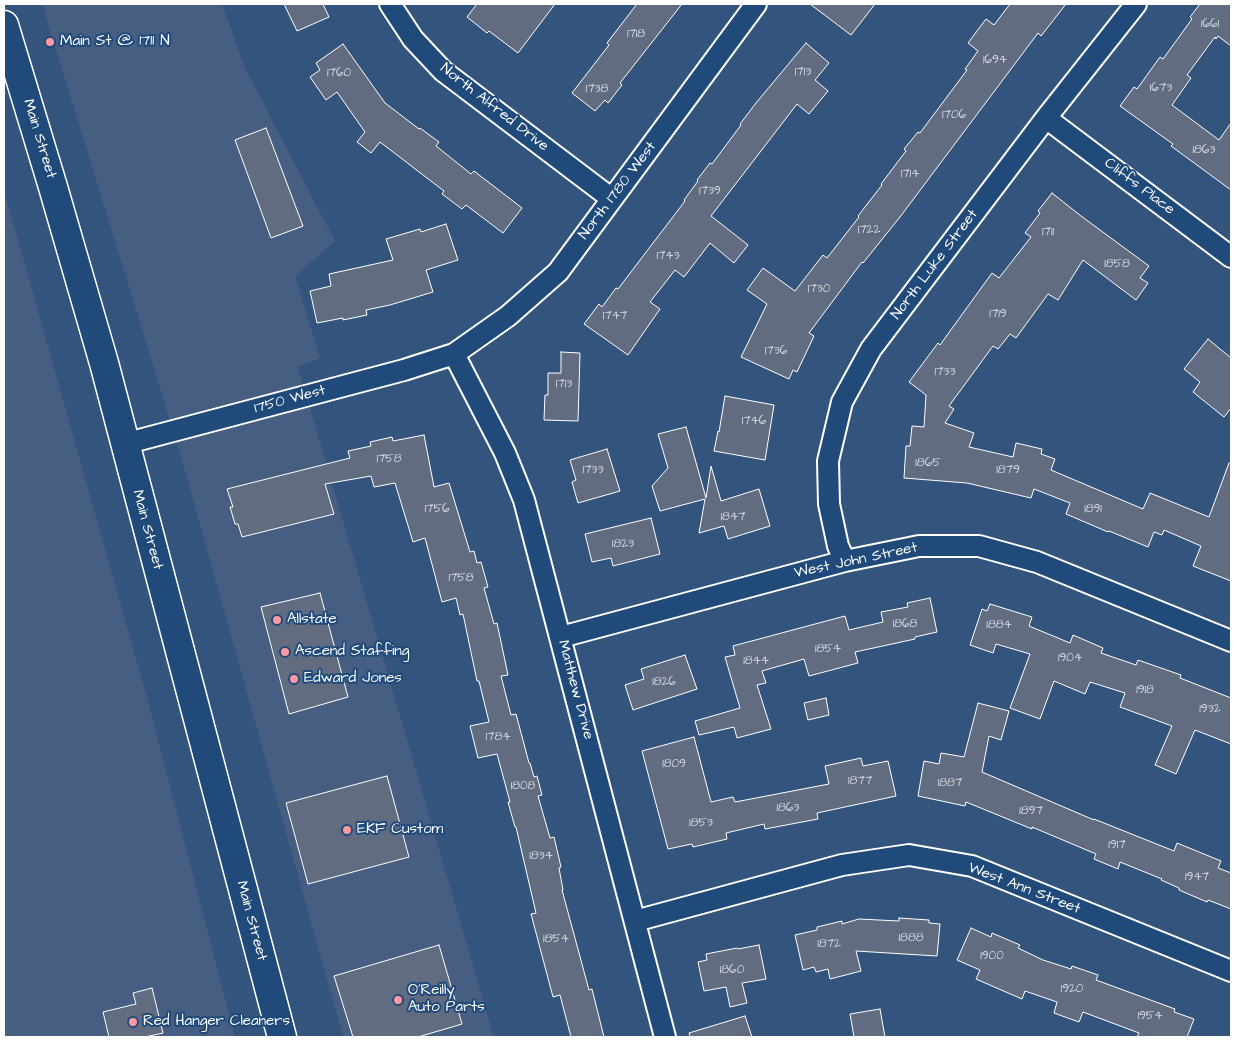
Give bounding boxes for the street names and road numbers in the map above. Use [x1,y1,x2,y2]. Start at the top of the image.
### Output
street label: North Alfred Drive [436,60,552,156]
street label: Main Street [18,97,60,181]
street label: North 1780 West [575,139,661,243]
street label: Cliffs Place [1100,155,1178,219]
street label: North Luke Street [888,206,982,324]
street label: 1750 West [252,382,328,418]
street label: Main Street [128,488,166,572]
street label: West John Street [793,539,919,583]
street label: Matthew Drive [553,638,597,742]
street label: West Ann Street [965,859,1083,919]
street label: Main Street [232,879,270,963]

